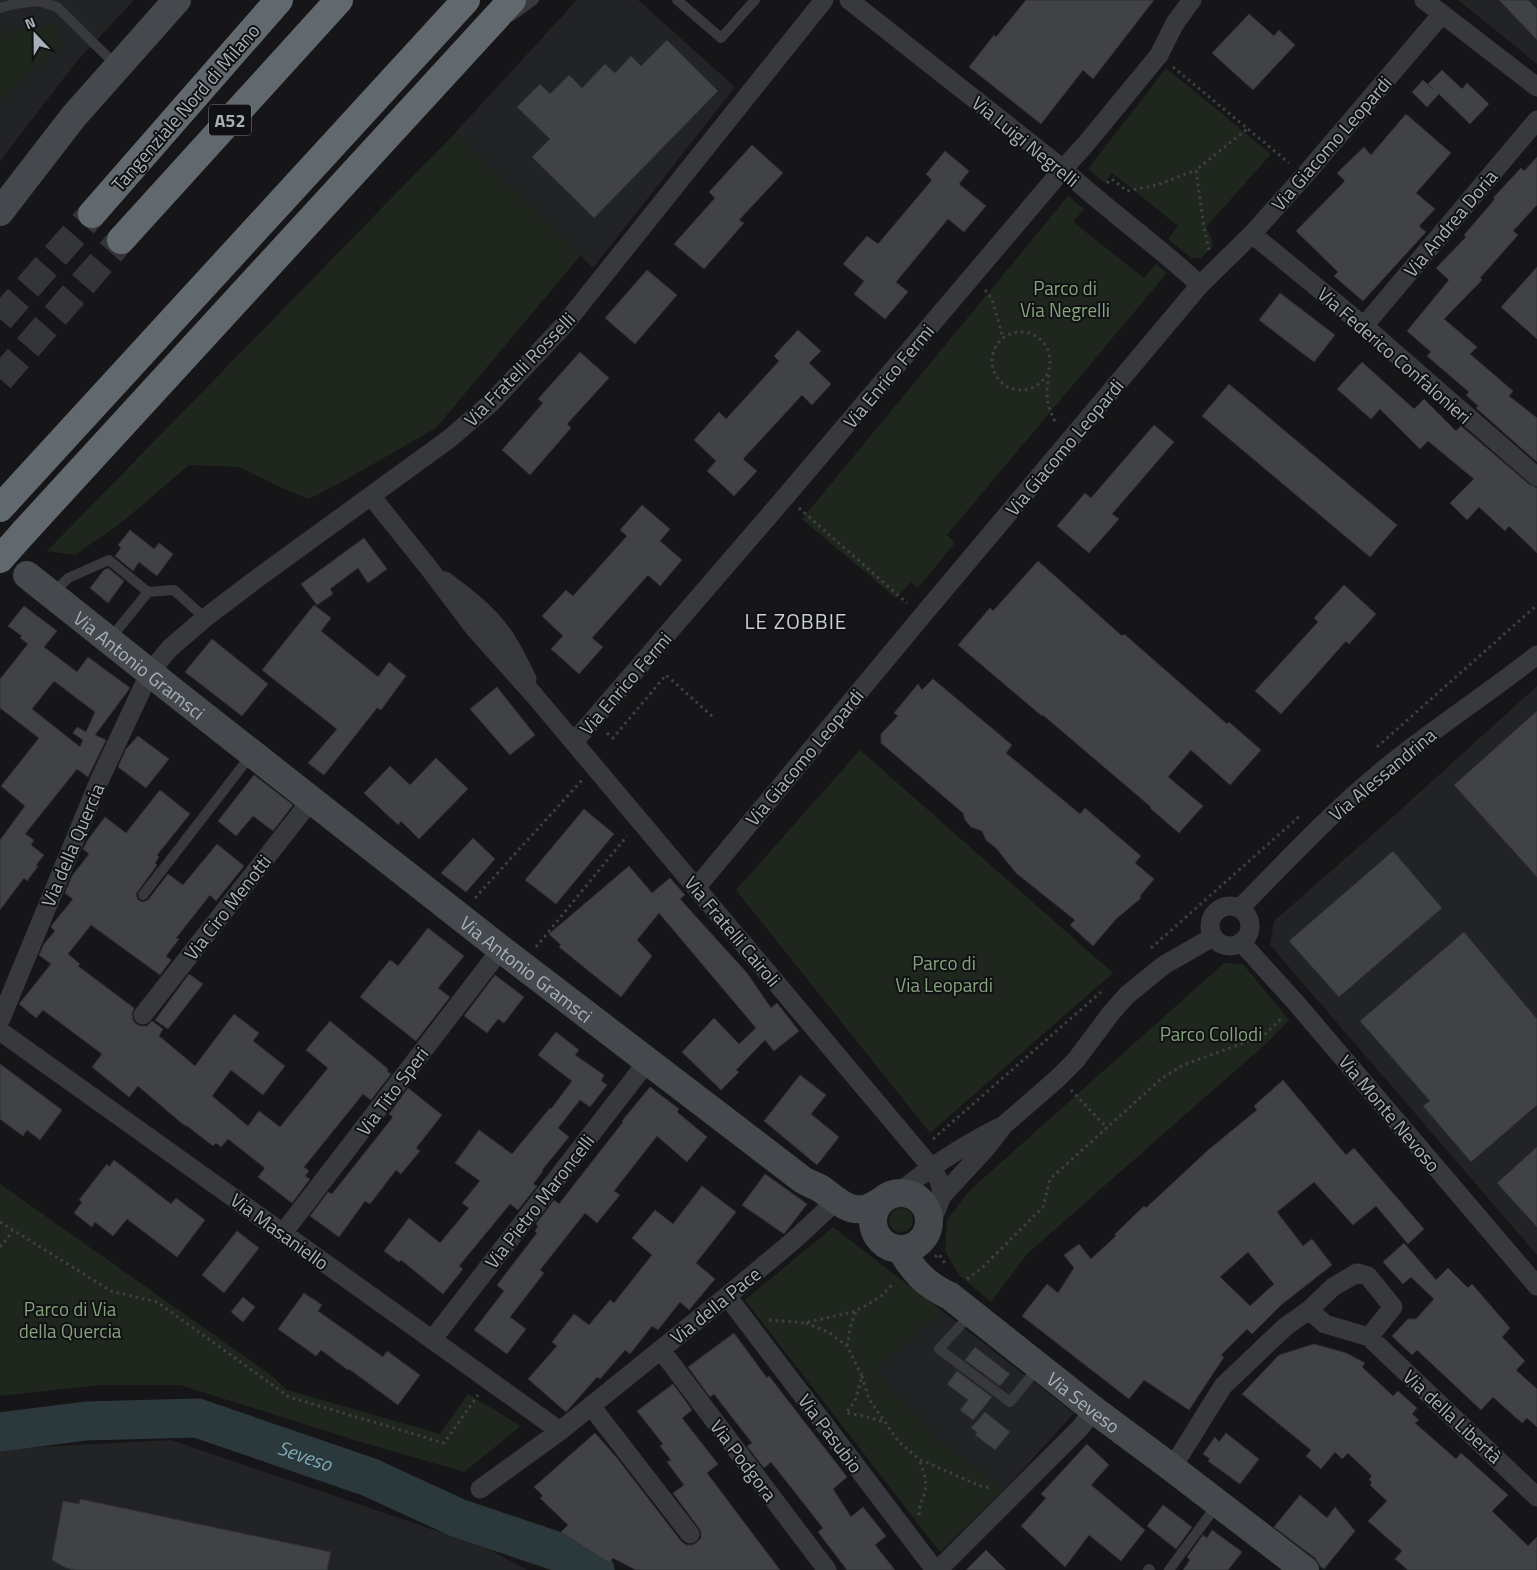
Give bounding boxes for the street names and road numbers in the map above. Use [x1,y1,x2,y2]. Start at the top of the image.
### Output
street label: Tangenziale Nord di Milano [104,17,266,197]
street label: Via Giacomo Leopardi [1264,69,1398,217]
street label: Via Luigi Negrelli [966,88,1086,194]
road number: A52 [209,104,251,136]
street label: Via Andrea Doria [1396,162,1504,283]
street label: Via Federico Confalonieri [1311,280,1479,430]
street label: Via Fratelli Rosselli [457,305,581,433]
street label: Via Enrico Fermi [836,317,940,435]
street label: Via Giacomo Leopardi [998,372,1130,522]
street label: Via Antonio Gramsci [68,603,212,726]
street label: Via Enrico Fermi [572,625,678,741]
street label: Via Giacomo Leopardi [738,682,870,832]
street label: Via Alessandrina [1322,720,1442,828]
street label: Via della Quercia [33,778,111,911]
street label: Via Ciro Menotti [176,848,278,966]
street label: Via Fratelli Cairoli [678,869,788,993]
street label: Via Antonio Gramsci [454,908,599,1029]
street label: Via Tito Speri [349,1041,435,1141]
street label: Via Monte Nevoso [1332,1048,1448,1178]
street label: Via Pietro Maroncelli [477,1127,601,1275]
street label: Via Masaniello [225,1185,335,1277]
street label: Via della Pace [663,1259,767,1351]
street label: Via della Libertà [1397,1362,1510,1470]
street label: Via Seveso [1041,1364,1127,1440]
street label: Via Pasubio [792,1387,870,1479]
street label: Via Podgora [704,1413,785,1507]

